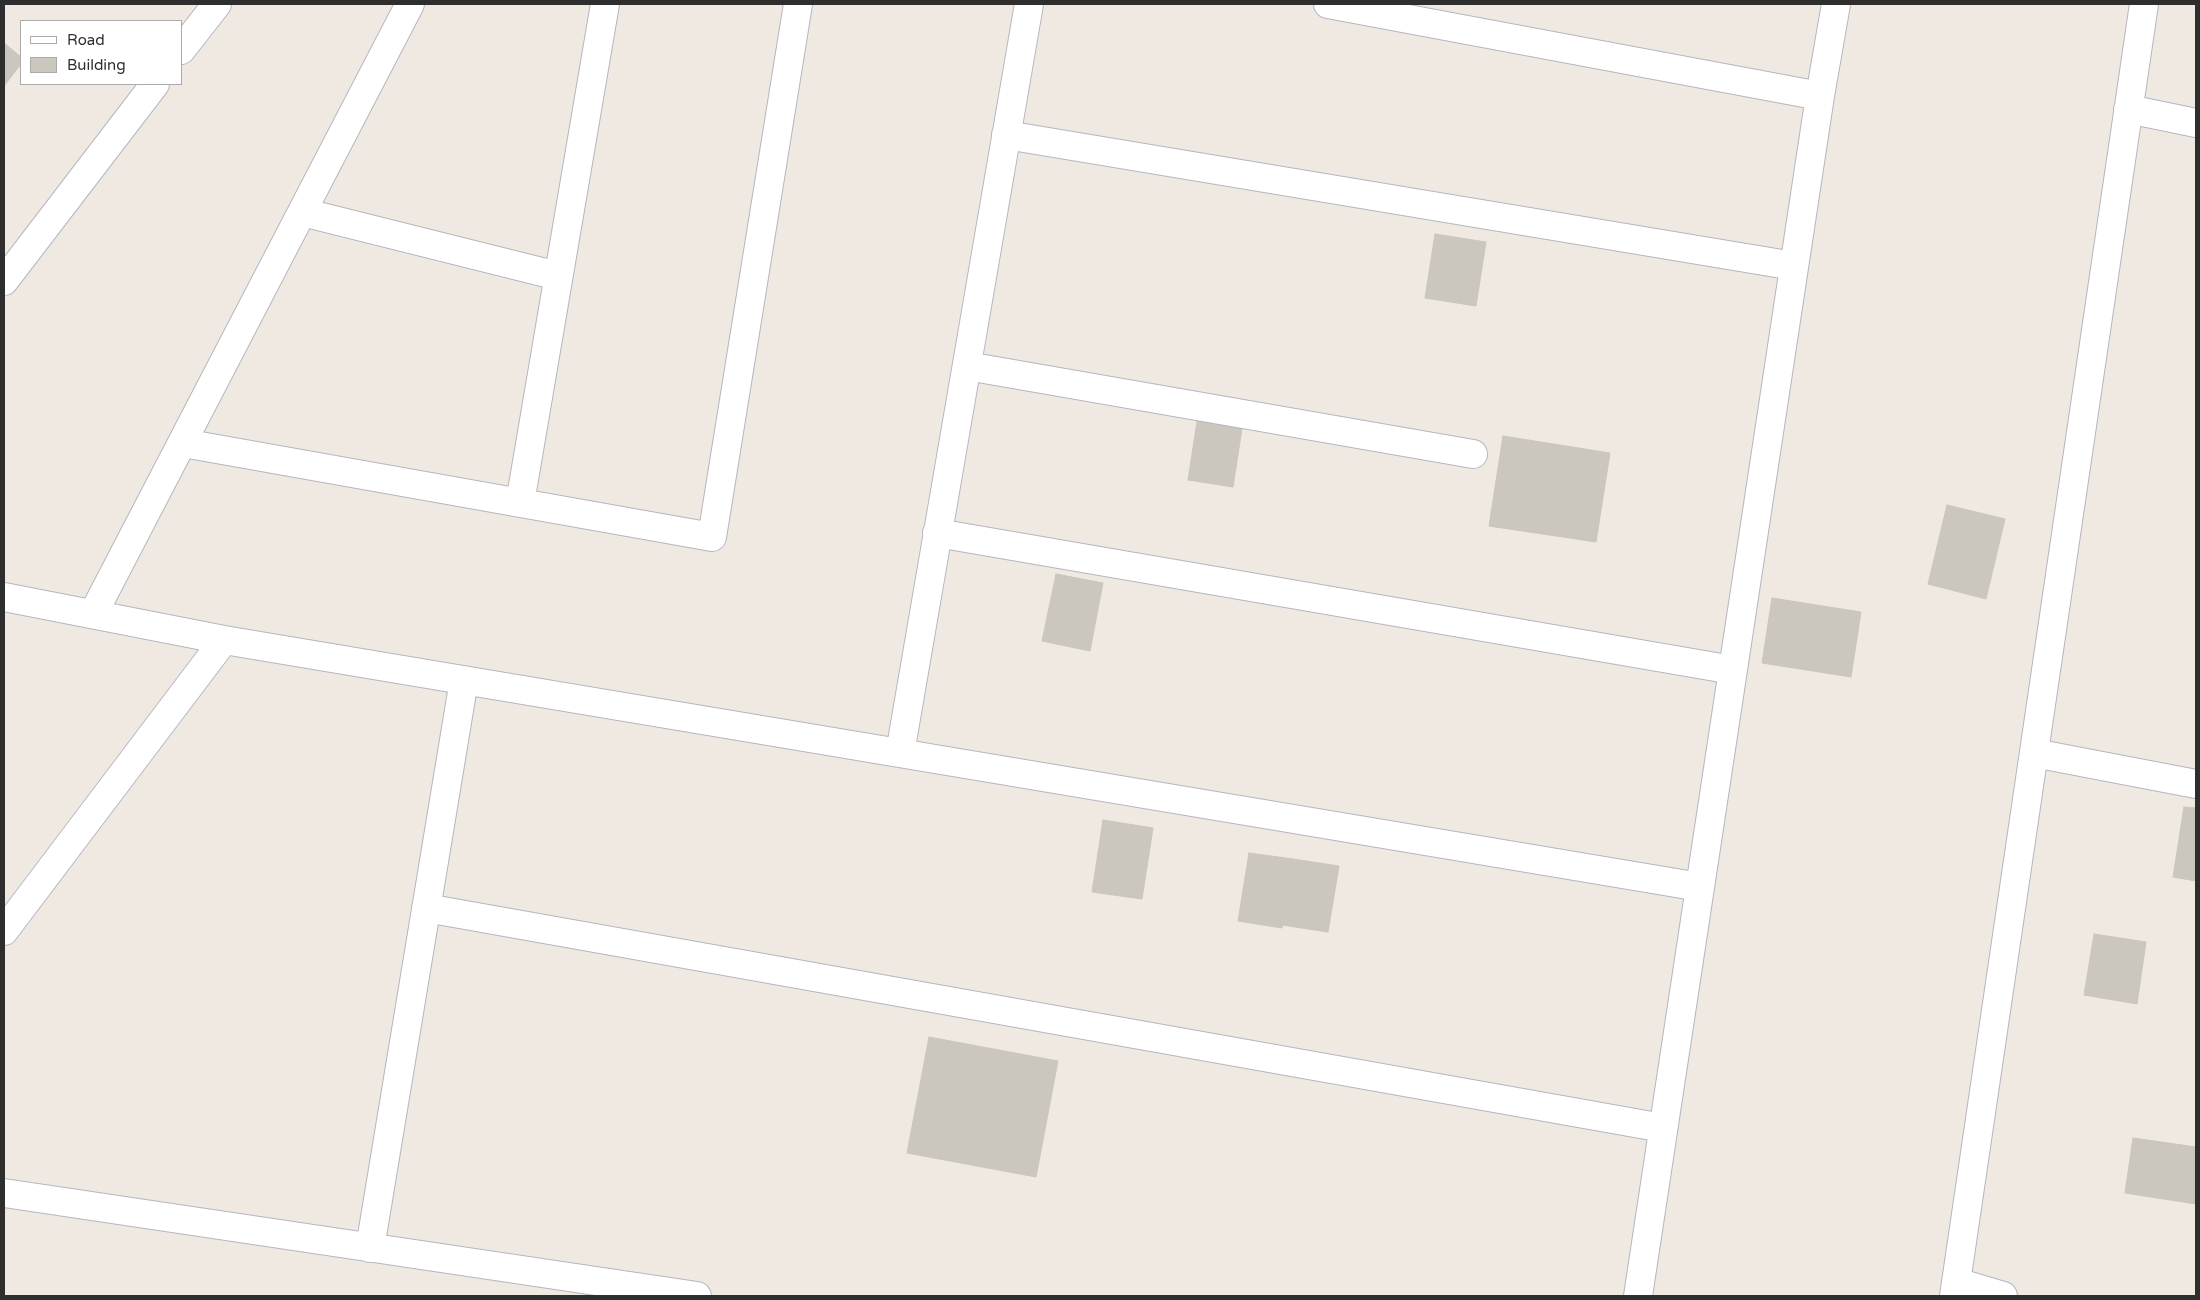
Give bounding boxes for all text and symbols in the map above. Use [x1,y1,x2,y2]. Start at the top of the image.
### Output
legend [20,20,182,85]
text: Road [67,31,105,49]
text: Building [67,56,126,74]

